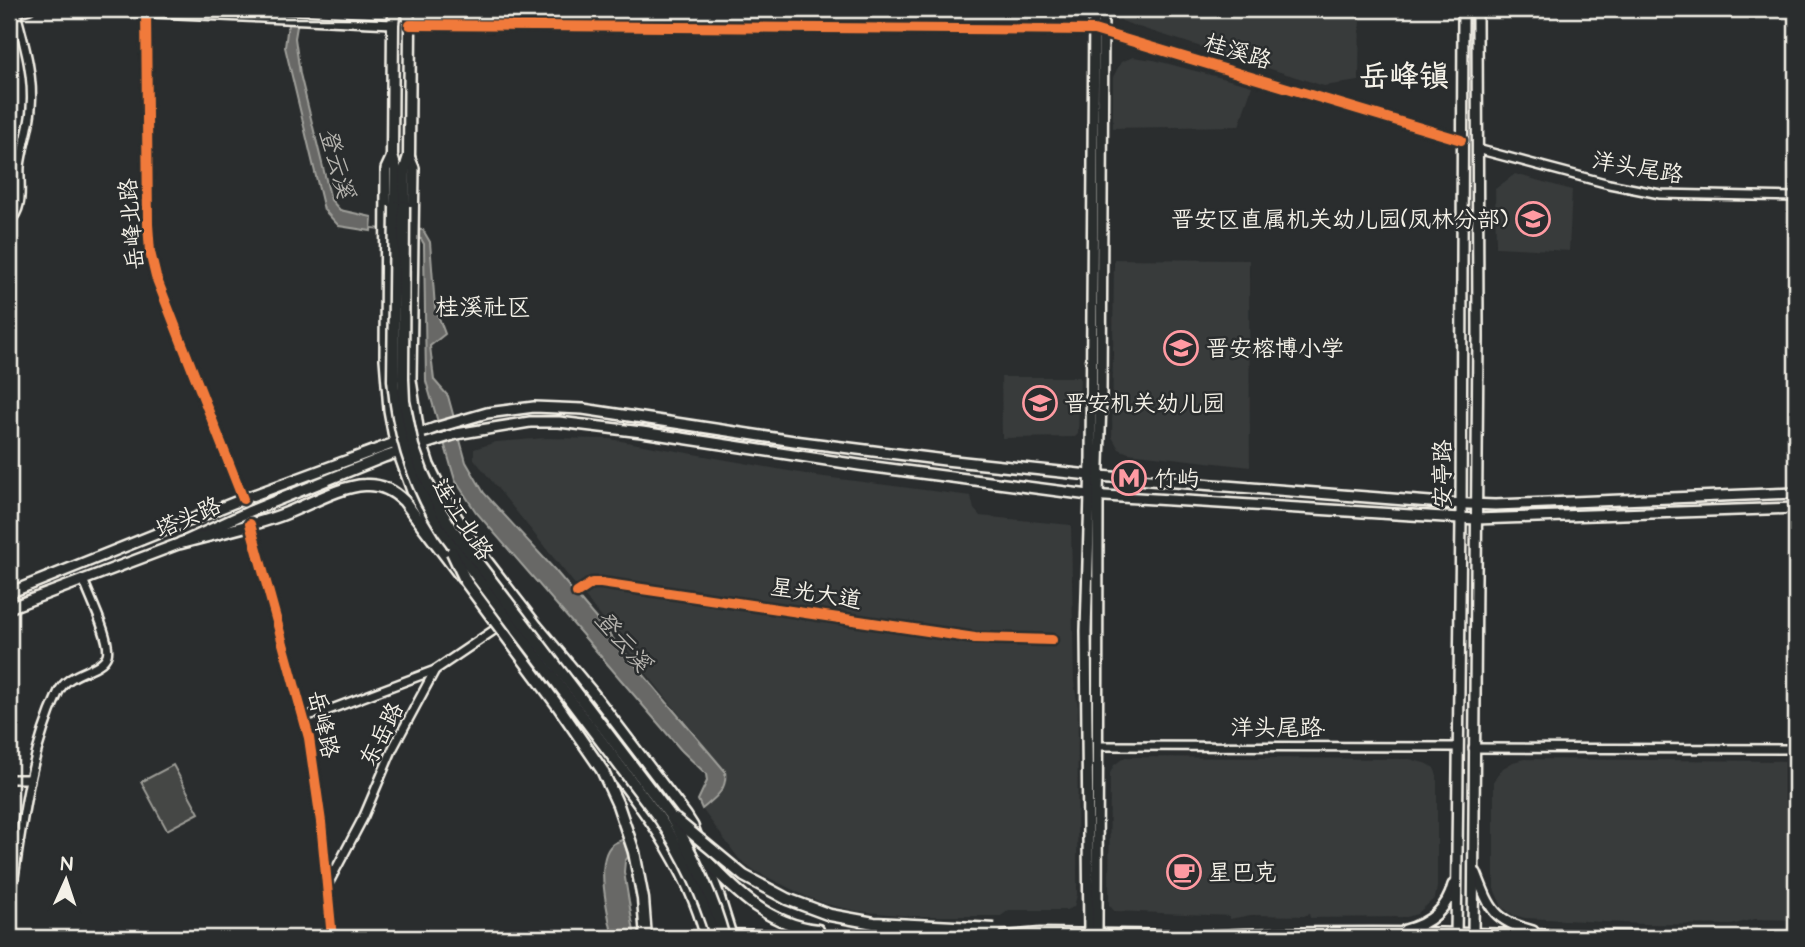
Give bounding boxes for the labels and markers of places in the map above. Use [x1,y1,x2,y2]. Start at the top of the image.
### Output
school or university icon: 晋安区直属机关幼儿园(凤林分部) [1514,200,1552,238]
place label: 晋安区直属机关幼儿园(凤林分部) [1171,204,1508,236]
school or university icon: 晋安榕博小学 [1162,329,1200,367]
place label: 晋安榕博小学 [1206,333,1344,365]
school or university icon: 晋安机关幼儿园 [1021,384,1059,422]
place label: 晋安机关幼儿园 [1064,388,1225,420]
metro station icon: 竹屿 [1110,459,1148,497]
place label: 竹屿 [1154,463,1200,495]
cafe icon: 星巴克 [1165,853,1203,891]
place label: 星巴克 [1208,857,1277,889]

